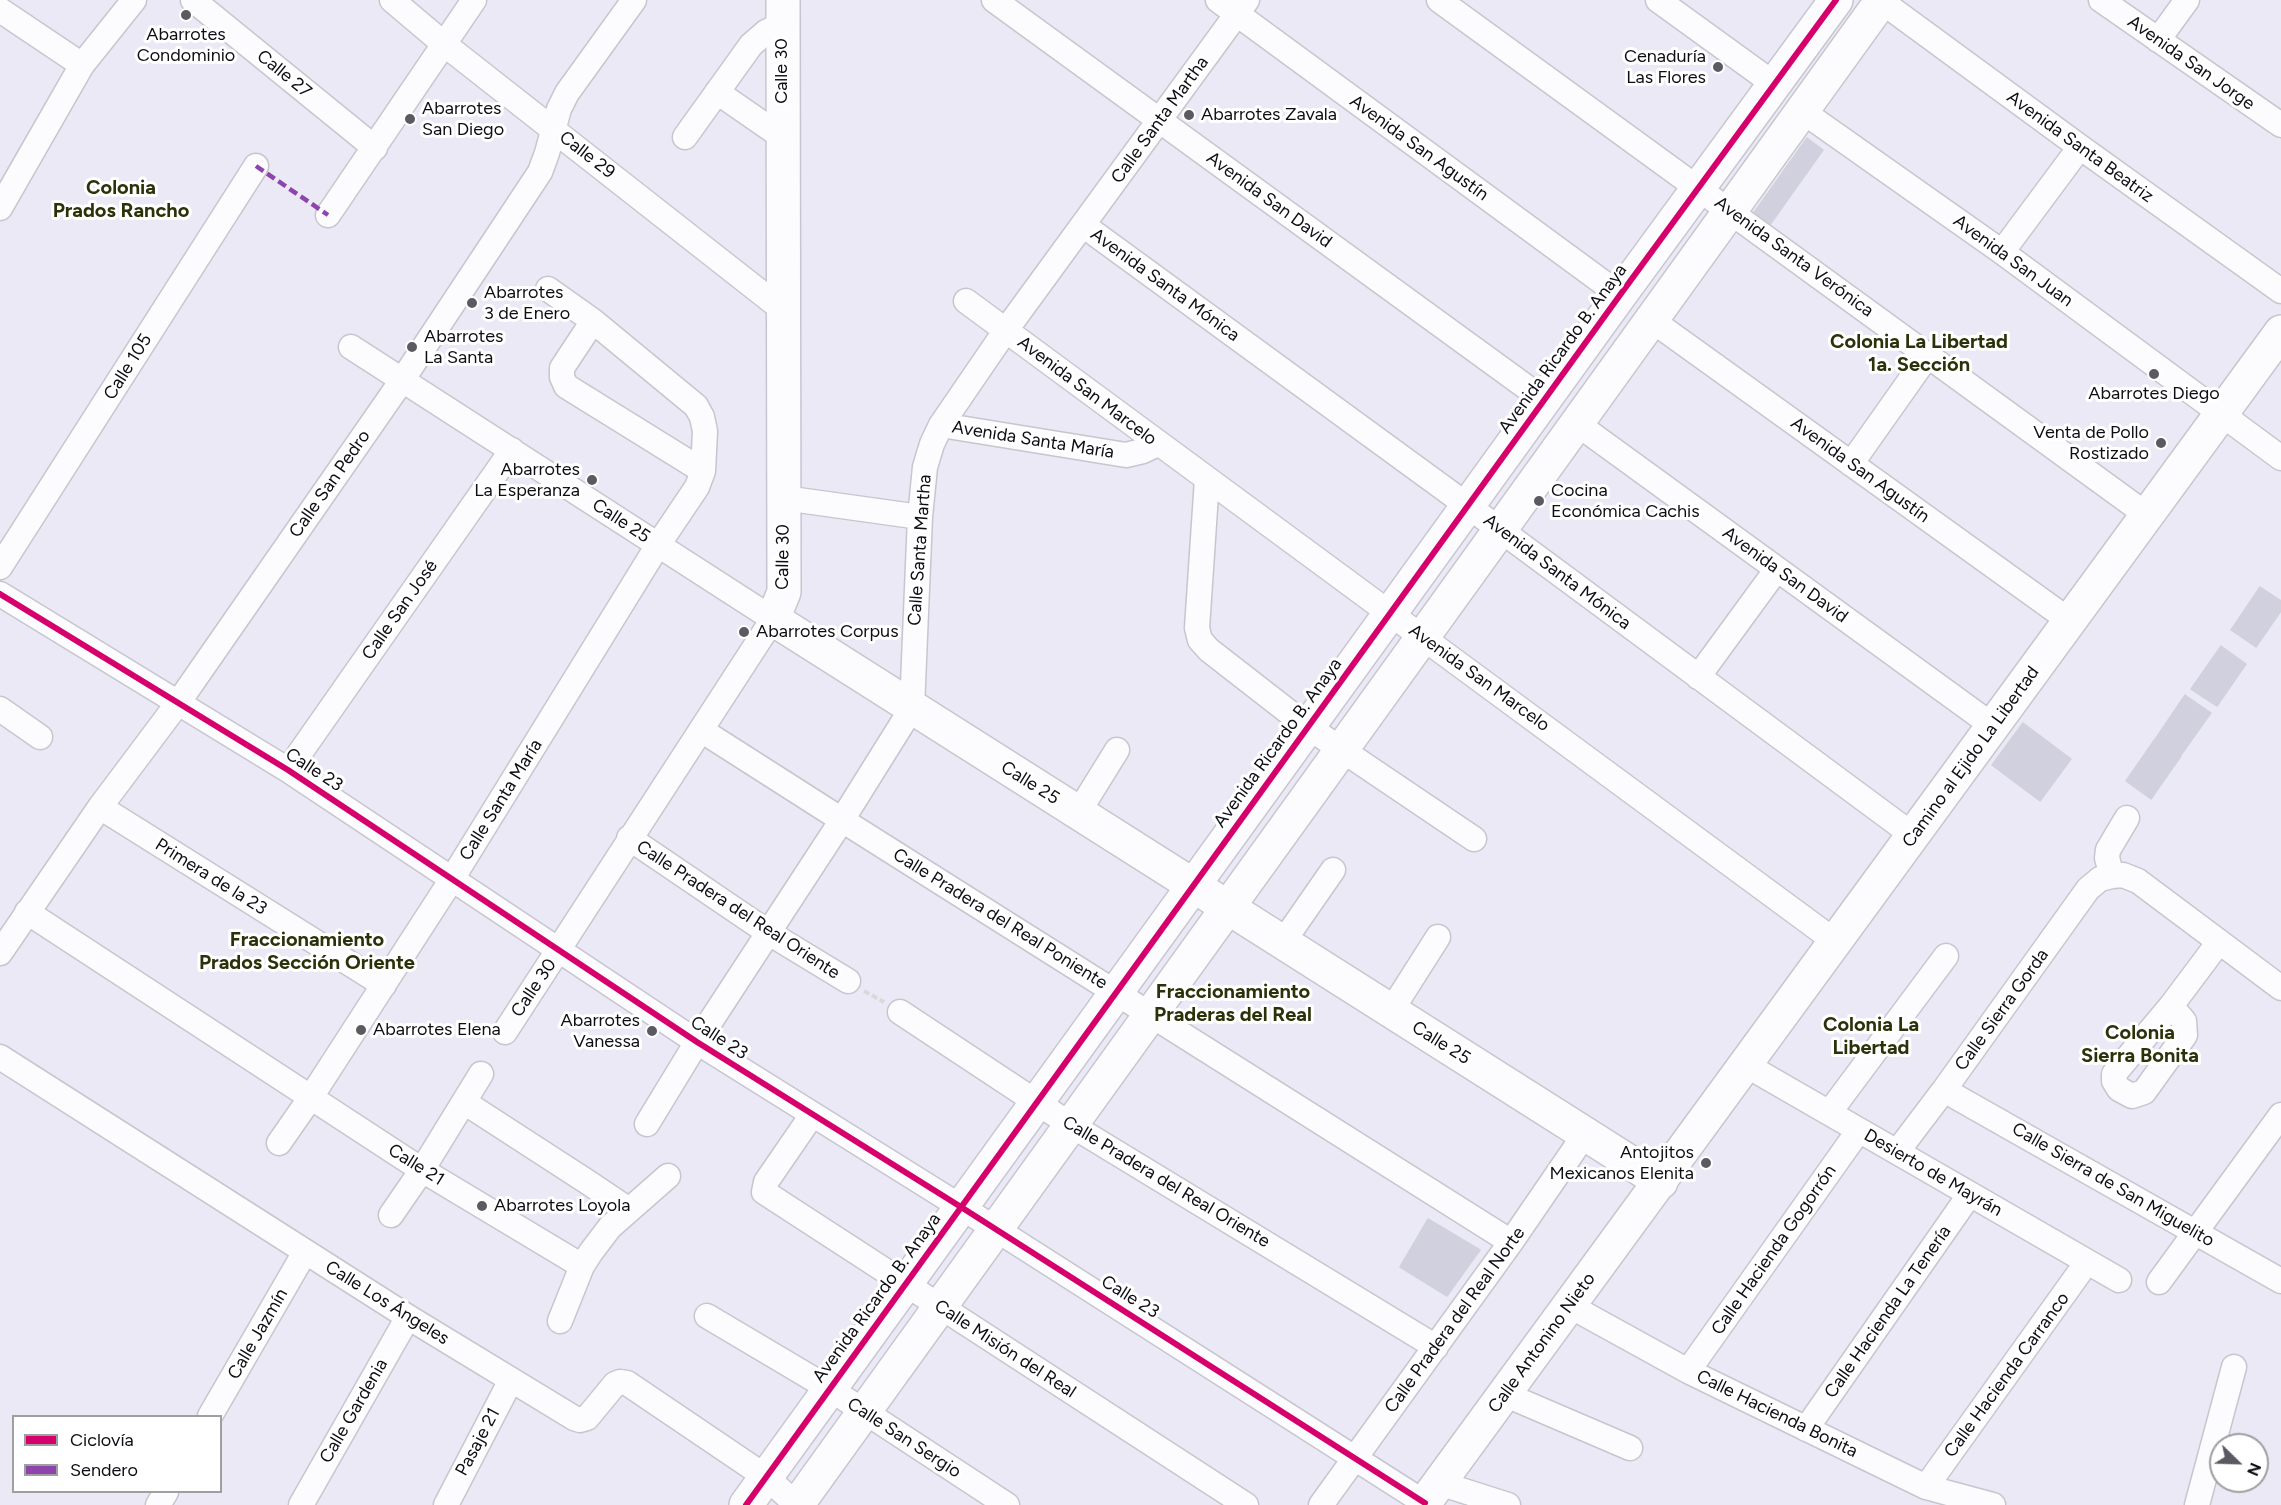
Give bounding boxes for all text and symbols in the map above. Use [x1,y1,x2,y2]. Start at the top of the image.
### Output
marker: Abarrotes Condominio [179,8,193,22]
street label: Avenida San Jorge [2123,11,2259,115]
place label: Abarrotes Condominio [137,24,235,66]
street label: Calle 30 [771,38,793,104]
street label: Calle 27 [252,45,316,103]
place label: Cenaduría Las Flores [1624,46,1706,88]
street label: Calle Santa Martha [1107,52,1213,188]
marker: Cenaduría Las Flores [1711,60,1725,74]
street label: Avenida Santa Beatriz [2002,87,2158,207]
street label: Avenida San Agustín [1345,90,1493,206]
place label: Abarrotes San Diego [422,98,504,140]
place label: Abarrotes Zavala [1201,104,1337,126]
marker: Abarrotes Zavala [1182,108,1196,122]
marker: Abarrotes San Diego [403,112,417,126]
street label: Calle 29 [555,127,619,183]
street label: Avenida San David [1202,147,1336,253]
district label: Colonia Prados Rancho [53,176,189,223]
street label: Avenida Santa Verónica [1710,192,1878,322]
street label: Avenida San Juan [1949,210,2077,312]
street label: Avenida Santa Mónica [1086,224,1244,346]
street label: Avenida Ricardo B. Anaya [1494,260,1632,438]
place label: Abarrotes 3 de Enero [484,282,570,324]
marker: Abarrotes 3 de Enero [465,296,479,310]
place label: Abarrotes La Santa [424,326,503,368]
street label: Calle 105 [99,330,157,404]
district label: Colonia La Libertad 1a. Sección [1830,330,2008,377]
street label: Avenida San Marcelo [1013,332,1161,450]
marker: Abarrotes La Santa [405,340,419,354]
marker: Abarrotes Diego [2147,367,2161,381]
place label: Abarrotes Diego [2088,383,2220,405]
street label: Avenida San Agustín [1786,412,1934,528]
street label: Avenida Santa María [950,417,1116,463]
place label: Venta de Pollo Rostizado [2033,422,2149,464]
street label: Calle San Pedro [285,426,375,542]
marker: Venta de Pollo Rostizado [2154,436,2168,450]
place label: Abarrotes La Esperanza [474,459,580,502]
marker: Abarrotes La Esperanza [585,473,599,487]
street label: Calle Santa Martha [904,474,936,626]
place label: Cocina Económica Cachis [1551,480,1700,522]
street label: Calle 25 [588,494,654,548]
marker: Cocina Económica Cachis [1532,494,1546,508]
street label: Avenida Santa Mónica [1479,510,1635,634]
street label: Avenida San David [1718,522,1852,628]
street label: Calle 30 [772,524,794,590]
street label: Calle San José [358,556,442,664]
street label: Avenida San Marcelo [1404,620,1554,736]
place label: Abarrotes Corpus [756,621,899,643]
marker: Abarrotes Corpus [737,625,751,639]
street label: Avenida Ricardo B. Anaya [1209,654,1347,832]
street label: Camino al Ejido La Libertad [1898,662,2044,852]
street label: Calle Santa María [455,735,547,865]
street label: Calle 23 [281,743,347,797]
street label: Calle 25 [997,757,1063,809]
street label: Primera de la 23 [151,834,271,920]
street label: Calle Pradera del Real Oriente [632,836,844,984]
street label: Calle Pradera del Real Poniente [889,844,1111,994]
district label: Fraccionamiento Prados Sección Oriente [199,928,415,975]
street label: Calle Sierra Gorda [1951,945,2053,1075]
street label: Calle 30 [507,955,561,1021]
district label: Fraccionamiento Praderas del Real [1154,980,1312,1027]
place label: Abarrotes Vanessa [561,1010,640,1052]
street label: Calle 23 [686,1011,752,1065]
district label: Colonia La Libertad [1823,1013,1919,1060]
street label: Calle 25 [1408,1017,1474,1069]
place label: Abarrotes Elena [373,1019,501,1041]
district label: Colonia Sierra Bonita [2081,1021,2199,1068]
marker: Abarrotes Elena [354,1023,368,1037]
marker: Abarrotes Vanessa [645,1024,659,1038]
street label: Calle Pradera del Real Oriente [1058,1111,1274,1253]
street label: Calle Sierra de San Miguelito [2008,1118,2218,1252]
street label: Desierto de Mayrán [1860,1125,2006,1221]
street label: Calle 21 [384,1139,448,1191]
place label: Antojitos Mexicanos Elenita [1549,1142,1694,1184]
marker: Antojitos Mexicanos Elenita [1699,1156,1713,1170]
street label: Calle Hacienda Gogorrón [1707,1161,1841,1339]
place label: Abarrotes Loyola [494,1195,630,1217]
marker: Abarrotes Loyola [475,1199,489,1213]
street label: Avenida Ricardo B. Anaya [808,1209,946,1387]
street label: Calle Hacienda La Tenería [1820,1221,1956,1403]
street label: Calle Pradera del Real Norte [1380,1223,1530,1417]
street label: Calle Los Ángeles [321,1256,453,1350]
street label: Calle Antonino Nieto [1484,1269,1600,1417]
street label: Calle 23 [1097,1271,1163,1323]
street label: Calle Jazmín [223,1285,293,1383]
street label: Calle Hacienda Carranco [1940,1288,2074,1462]
street label: Calle Misión del Real [930,1295,1080,1403]
street label: Calle Gardenia [315,1355,393,1467]
street label: Calle Hacienda Bonita [1693,1366,1861,1462]
street label: Calle San Sergio [843,1393,965,1483]
street label: Pasaje 21 [451,1404,505,1480]
legend [12,1415,222,1493]
text: Ciclovía [70,1429,134,1451]
north arrow [2209,1433,2269,1493]
text: Sendero [70,1459,138,1481]
text: N [2243,1460,2265,1479]

